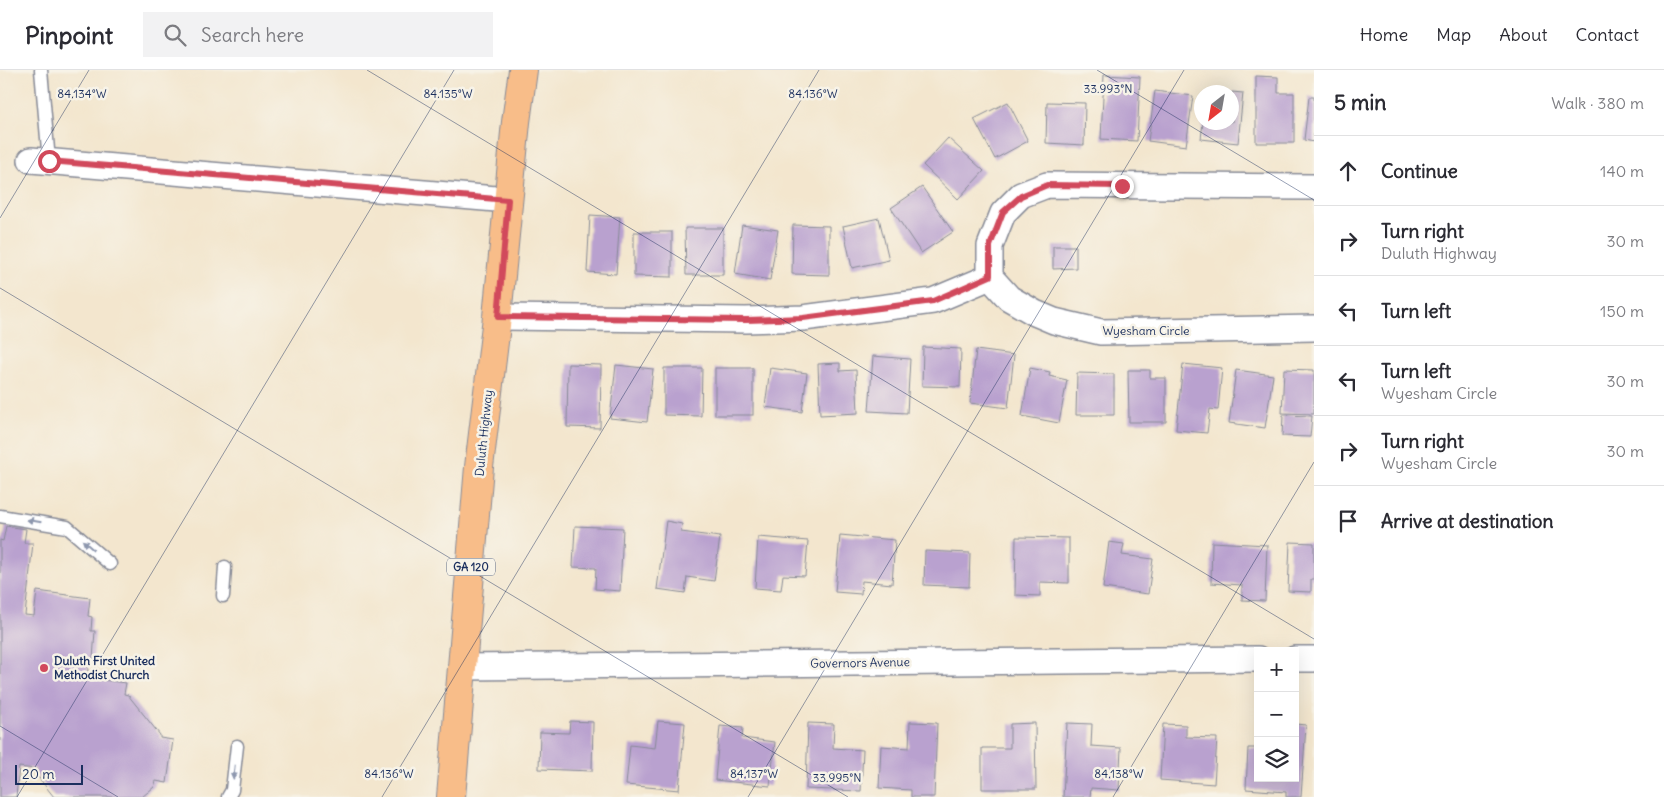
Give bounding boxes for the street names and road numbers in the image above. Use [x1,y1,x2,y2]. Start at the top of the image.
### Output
street label: Wyesham Circle [1102,323,1190,338]
street label: Duluth Highway [472,389,496,477]
road number: GA 120 [447,558,495,576]
street label: Governors Avenue [810,654,910,671]

